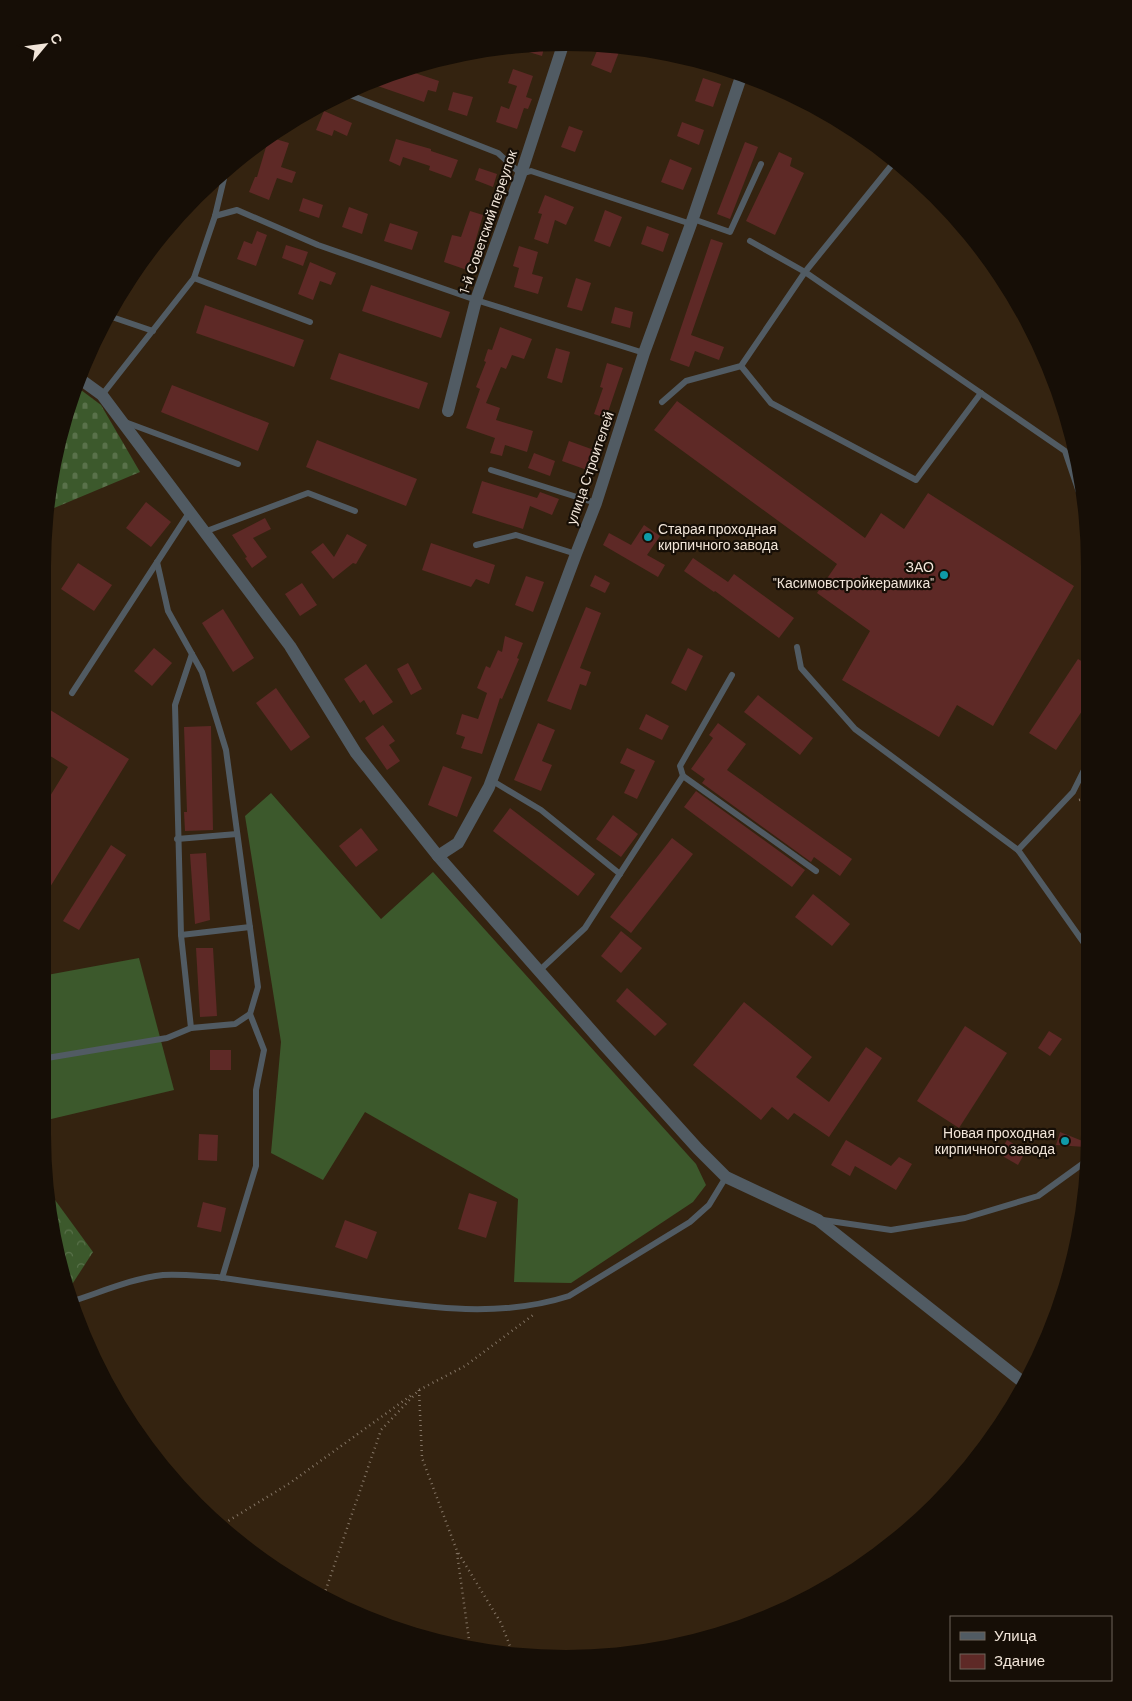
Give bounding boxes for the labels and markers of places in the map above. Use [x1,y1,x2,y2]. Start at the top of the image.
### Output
place label: Старая проходная кирпичного завода [658,520,778,553]
marker: Старая проходная кирпичного завода [642,531,654,543]
place label: ЗАО "Касимовстройкерамика" [773,558,934,591]
marker: ЗАО "Касимовстройкерамика" [938,569,950,581]
place label: Новая проходная кирпичного завода [935,1124,1055,1157]
marker: Новая проходная кирпичного завода [1059,1135,1071,1147]

